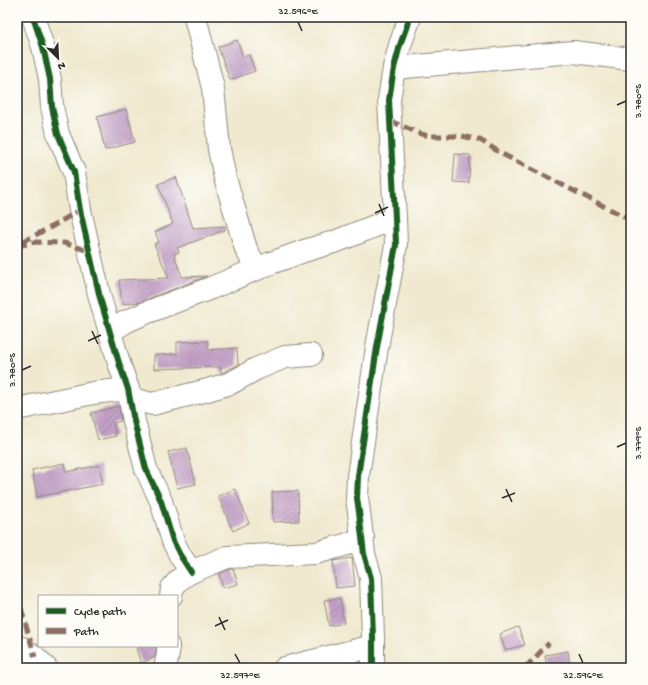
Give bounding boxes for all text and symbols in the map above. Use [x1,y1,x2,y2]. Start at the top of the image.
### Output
text: 32.596°E [277,6,318,18]
north arrow [38,38,78,78]
text: N [56,58,67,72]
text: 3.780°S [633,84,645,119]
text: 3.780°S [7,353,19,388]
text: 3.779°S [633,426,645,460]
legend [38,595,178,647]
text: Cycle path [74,606,127,620]
text: Path [73,626,99,640]
text: 32.597°E [219,670,260,682]
text: 32.596°E [562,670,603,682]

